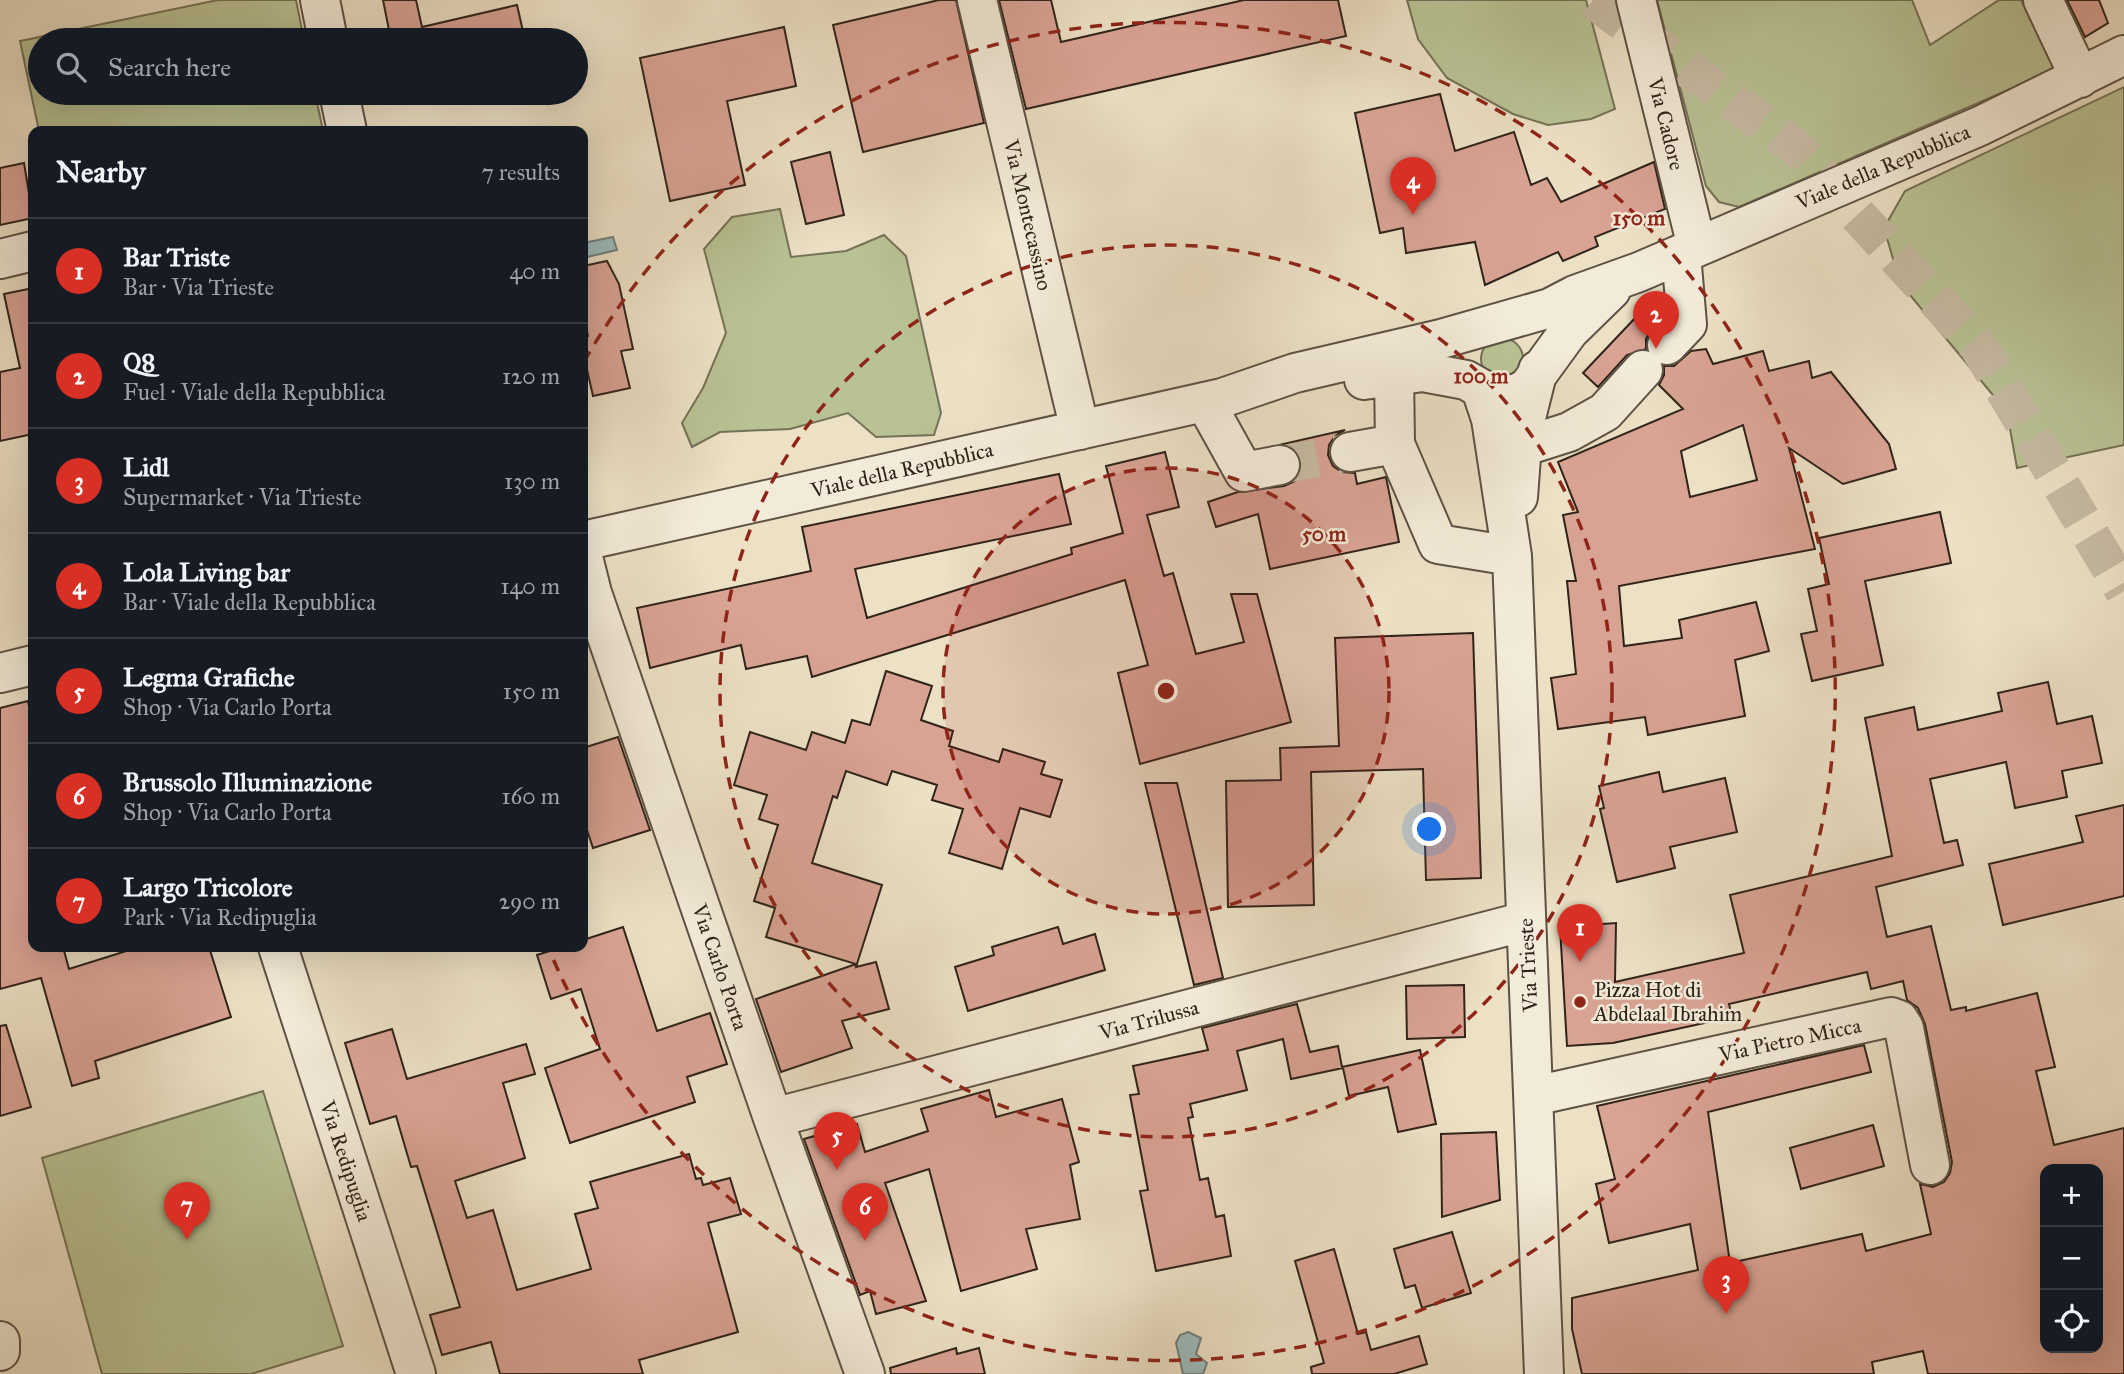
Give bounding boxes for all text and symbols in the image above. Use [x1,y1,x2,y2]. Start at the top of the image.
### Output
search box [28,28,588,105]
icon: search [52,48,90,86]
text: Search here [108,51,231,83]
street label: Via Cadore [1642,74,1690,173]
street label: Viale della Repubblica [1791,119,1974,216]
street label: Via Montecassino [998,136,1058,293]
text: Nearby [56,154,146,190]
pin: 4 [1390,157,1436,215]
text: 7 results [481,158,560,186]
text: 150 m [1613,205,1665,231]
text: Bar Triste [123,241,230,273]
text: 1 [74,257,84,285]
text: 40 m [510,257,560,285]
text: Bar · Via Trieste [123,273,274,301]
pin: 2 [1633,291,1679,349]
text: Q8 [123,346,155,378]
text: 2 [73,362,85,390]
text: 120 m [502,362,560,390]
text: 100 m [1454,363,1509,389]
text: Fuel · Viale della Repubblica [123,378,385,406]
street label: Viale della Repubblica [807,436,996,504]
text: Lidl [123,451,169,483]
text: 3 [74,467,84,495]
text: 130 m [504,467,560,495]
text: Supermarket · Via Trieste [123,483,362,511]
text: 50 m [1302,521,1346,547]
text: Lola Living bar [123,556,290,588]
text: 4 [73,572,85,600]
text: 140 m [500,572,560,600]
text: Bar · Viale della Repubblica [123,588,376,616]
text: Legma Grafiche [123,661,295,693]
text: 5 [74,677,84,705]
text: 150 m [503,677,560,705]
centre of rings [1154,679,1178,703]
text: Shop · Via Carlo Porta [123,693,332,721]
text: Brussolo Illuminazione [123,766,372,798]
text: 6 [73,782,85,810]
text: 160 m [502,782,560,810]
text: Shop · Via Carlo Porta [123,798,332,826]
your location [1412,812,1446,846]
text: Largo Tricolore [123,871,293,903]
text: 7 [73,887,85,915]
text: 290 m [499,887,560,915]
street label: Via Carlo Porta [686,899,754,1034]
text: Park · Via Redipuglia [123,903,317,931]
pin: 1 [1557,904,1603,962]
street label: Via Trieste [1513,917,1543,1014]
place label: Pizza Hot di Abdelaal Ibrahim [1593,977,1743,1027]
street label: Via Trilussa [1095,994,1202,1046]
marker: Pizza Hot di Abdelaal Ibrahim [1572,994,1588,1010]
street label: Via Pietro Micca [1716,1012,1864,1068]
street label: Via Redipuglia [314,1096,378,1225]
pin: 5 [814,1112,860,1170]
map controls [2040,1164,2103,1353]
button: + [2040,1164,2103,1227]
pin: 7 [164,1182,210,1240]
pin: 6 [842,1183,888,1241]
button: − [2040,1227,2103,1290]
pin: 3 [1703,1256,1749,1314]
button: locate [2040,1290,2103,1353]

